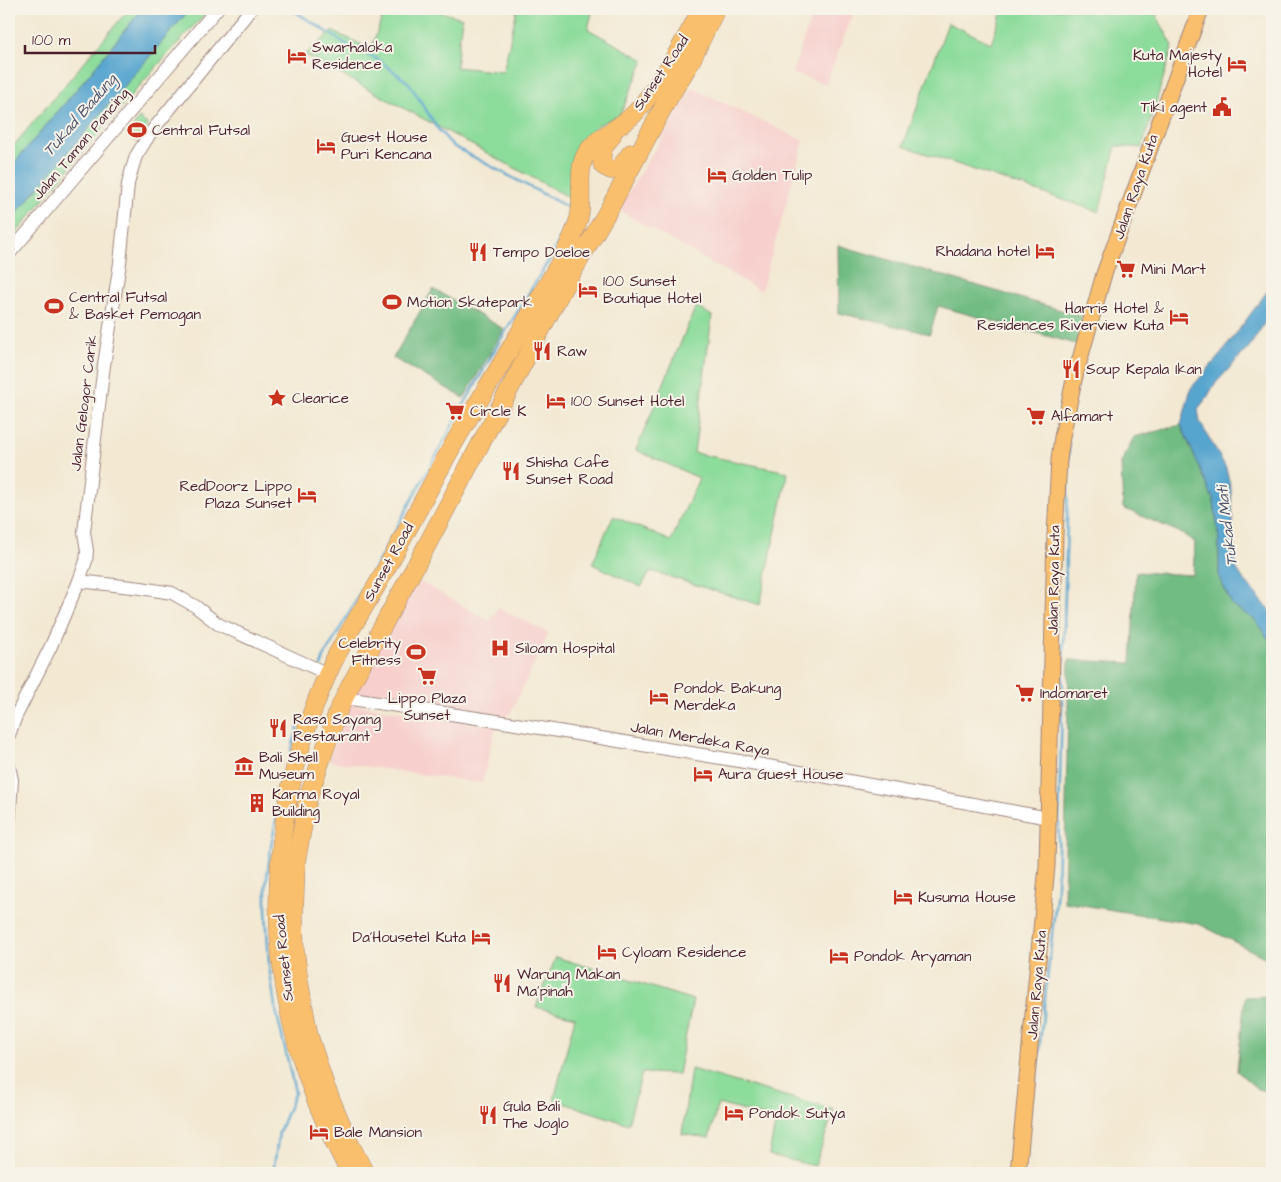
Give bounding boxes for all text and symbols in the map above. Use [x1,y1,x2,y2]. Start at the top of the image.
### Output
scale bar [25,22,155,54]
text: 100 m [32,30,71,51]
street label: Sunset Road [628,31,694,115]
place label: Swarhaloka Residence [312,37,393,75]
hotel icon: Swarhaloka Residence [286,45,308,67]
place label: Kuta Majesty Hotel [1133,45,1222,83]
hotel icon: Kuta Majesty Hotel [1226,53,1248,75]
water label: Tukad Badung [38,68,124,162]
street label: Jalan Taman Pancing [28,83,135,205]
public building icon: Tiki agent [1211,96,1233,118]
place label: Tiki agent [1141,97,1207,119]
sports icon: Central Futsal [126,119,148,141]
place label: Central Futsal [152,120,250,141]
place label: Guest House Puri Kencana [341,127,432,165]
street label: Jalan Raya Kuta [1108,131,1165,243]
hotel icon: Guest House Puri Kencana [315,135,337,157]
hotel icon: Golden Tulip [706,164,728,186]
place label: Golden Tulip [732,165,812,186]
hotel icon: Rhadana hotel [1034,240,1056,262]
restaurant icon: Tempo Doeloe [467,241,489,263]
place label: Rhadana hotel [935,241,1030,262]
place label: Tempo Doeloe [493,242,590,263]
supermarket icon: Mini Mart [1115,258,1137,280]
place label: Mini Mart [1141,259,1206,280]
place label: 100 Sunset Boutique Hotel [603,271,702,309]
hotel icon: 100 Sunset Boutique Hotel [577,279,599,301]
place label: Central Futsal & Basket Pemogan [69,287,201,326]
sports icon: Motion Skatepark [381,291,403,313]
place label: Motion Skatepark [407,292,532,313]
sports icon: Central Futsal & Basket Pemogan [43,295,65,317]
place label: Harris Hotel & Residences Riverview Kuta [977,298,1164,336]
hotel icon: Harris Hotel & Residences Riverview Kuta [1168,306,1190,328]
street label: Jalan Gelogor Carik [65,334,104,472]
restaurant icon: Raw [531,340,553,362]
place label: Raw [557,341,587,362]
restaurant icon: Soup Kepala Ikan [1060,358,1082,380]
place label: Soup Kepala Ikan [1086,359,1202,380]
place icon: Clearice [266,387,288,409]
place label: Clearice [292,388,349,409]
hotel icon: 100 Sunset Hotel [545,390,567,412]
place label: 100 Sunset Hotel [571,391,684,412]
supermarket icon: Circle K [444,400,466,422]
place label: Circle K [470,401,526,422]
supermarket icon: Alfamart [1025,405,1047,427]
place label: Alfamart [1051,406,1113,427]
place label: Shisha Cafe Sunset Road [526,452,613,490]
restaurant icon: Shisha Cafe Sunset Road [500,460,522,482]
place label: RedDoorz Lippo Plaza Sunset [179,476,293,514]
water label: Tukad Mati [1211,482,1243,568]
hotel icon: RedDoorz Lippo Plaza Sunset [296,484,318,506]
street label: Sunset Road [359,519,419,605]
street label: Jalan Raya Kuta [1043,525,1066,635]
place label: Celebrity Fitness [339,633,401,671]
hospital icon: Siloam Hospital [489,637,511,659]
place label: Siloam Hospital [515,638,615,659]
sports icon: Celebrity Fitness [405,641,427,663]
supermarket icon: Lippo Plaza Sunset [416,665,438,687]
place label: Pondok Bakung Merdeka [674,678,781,716]
supermarket icon: Indomaret [1014,682,1036,704]
place label: Indomaret [1040,683,1108,704]
hotel icon: Pondok Bakung Merdeka [648,686,670,708]
place label: Lippo Plaza Sunset [388,688,467,726]
place label: Rasa Sayang Restaurant [293,709,381,747]
street label: Jalan Merdeka Raya [629,716,771,763]
restaurant icon: Rasa Sayang Restaurant [267,717,289,739]
place label: Bali Shell Museum [259,747,318,785]
museum icon: Bali Shell Museum [233,755,255,777]
hotel icon: Aura Guest House [692,763,714,785]
place label: Aura Guest House [718,764,844,785]
place label: Karma Royal Building [272,784,360,823]
building icon: Karma Royal Building [246,792,268,814]
hotel icon: Kusuma House [892,886,914,908]
place label: Kusuma House [918,887,1016,908]
street label: Sunset Road [269,913,299,1002]
hotel icon: Da'Housetel Kuta [470,926,492,948]
place label: Da'Housetel Kuta [352,927,466,948]
street label: Jalan Raya Kuta [1022,929,1053,1041]
hotel icon: Cyloam Residence [596,941,618,963]
place label: Cyloam Residence [622,942,746,964]
hotel icon: Pondok Aryaman [828,945,850,967]
place label: Pondok Aryaman [854,946,972,968]
place label: Warung Makan Ma'pinah [517,964,621,1002]
restaurant icon: Warung Makan Ma'pinah [491,972,513,994]
place label: Gula Bali The Joglo [503,1096,569,1135]
hotel icon: Pondok Sutya [723,1102,745,1124]
place label: Pondok Sutya [749,1103,845,1125]
restaurant icon: Gula Bali The Joglo [477,1104,499,1126]
hotel icon: Bale Mansion [308,1121,330,1143]
place label: Bale Mansion [334,1122,423,1143]

